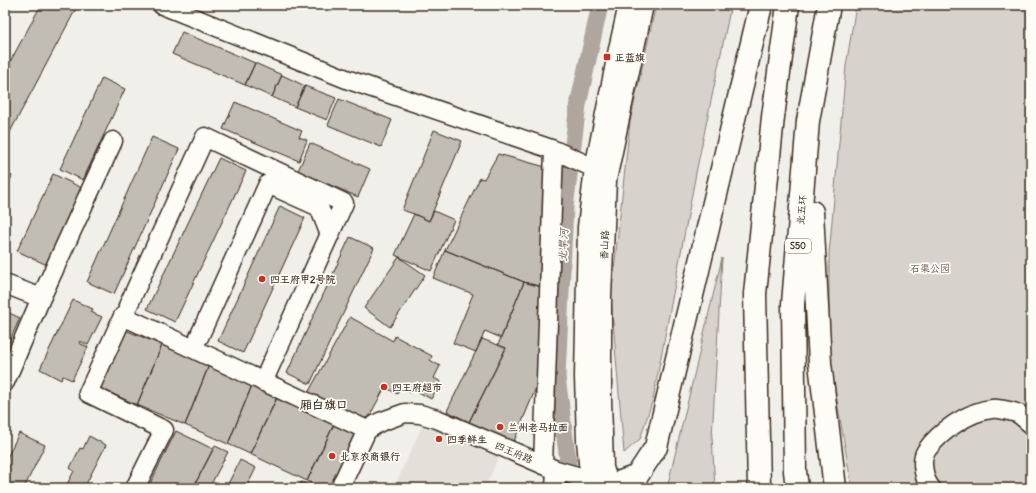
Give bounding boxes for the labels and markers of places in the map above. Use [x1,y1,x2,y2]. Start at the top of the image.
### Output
place label: 正蓝旗 [615,51,645,64]
marker: 正蓝旗 [602,52,612,62]
place label: 四王府甲2号院 [270,273,335,286]
marker: 四王府甲2号院 [257,274,267,284]
place label: 四王府超市 [392,381,442,394]
marker: 四王府超市 [379,382,389,392]
place label: 兰州老马拉面 [508,421,568,434]
marker: 兰州老马拉面 [495,422,505,432]
place label: 四季鲜生 [447,433,487,446]
marker: 四季鲜生 [434,434,444,444]
place label: 北京农商银行 [340,450,400,463]
marker: 北京农商银行 [327,451,337,461]

